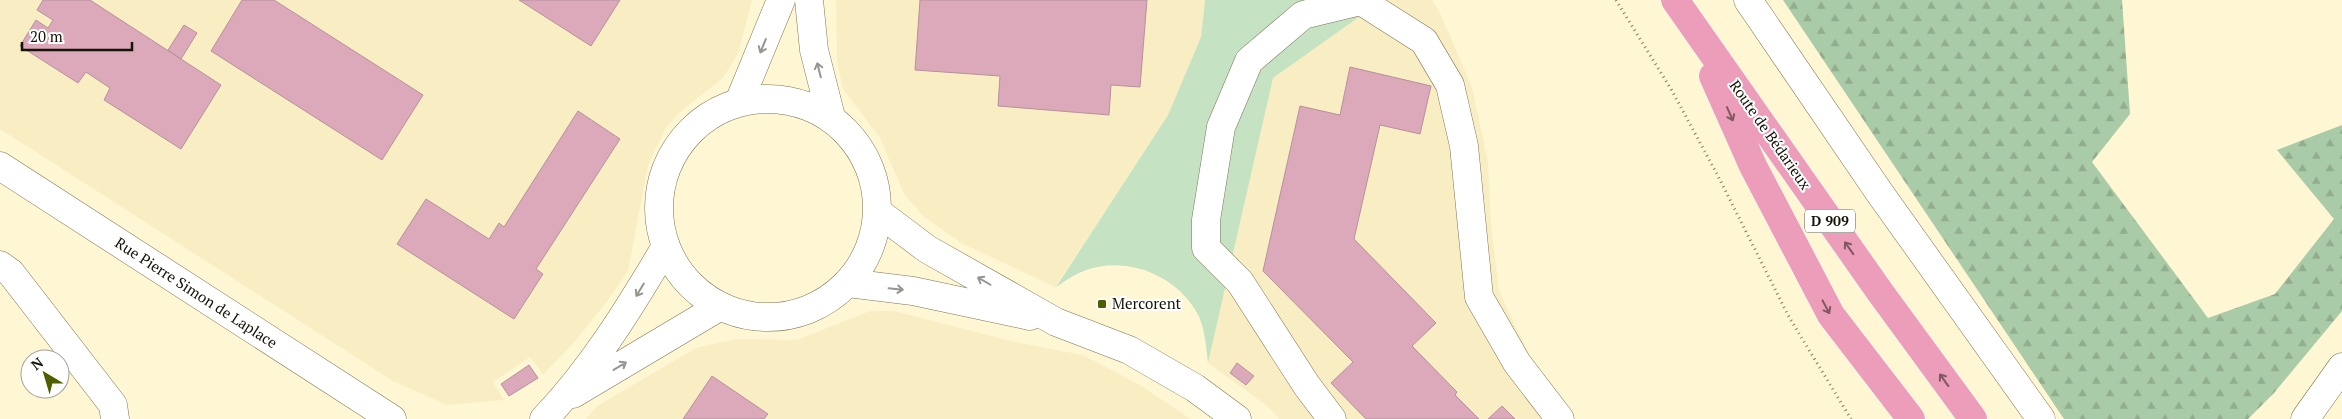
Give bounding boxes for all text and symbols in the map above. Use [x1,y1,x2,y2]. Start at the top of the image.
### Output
scale bar [22,20,132,52]
text: 20 m [30,26,63,46]
one-way arrow [758,38,767,53]
one-way arrow [814,63,823,79]
street label: Route de Bédarieux [1726,76,1816,193]
one-way arrow [1726,106,1736,121]
road number: D 909 [1805,210,1855,232]
street label: Rue Pierre Simon de Laplace [112,232,281,352]
one-way arrow [1844,241,1854,255]
one-way arrow [977,275,991,285]
one-way arrow [635,282,645,296]
one-way arrow [888,284,904,294]
place label: Mercorent [1112,293,1182,313]
marker: Mercorent [1096,298,1108,310]
one-way arrow [1821,299,1831,314]
north arrow [20,349,70,399]
text: N [27,352,47,374]
one-way arrow [612,360,626,370]
one-way arrow [1939,373,1949,387]

